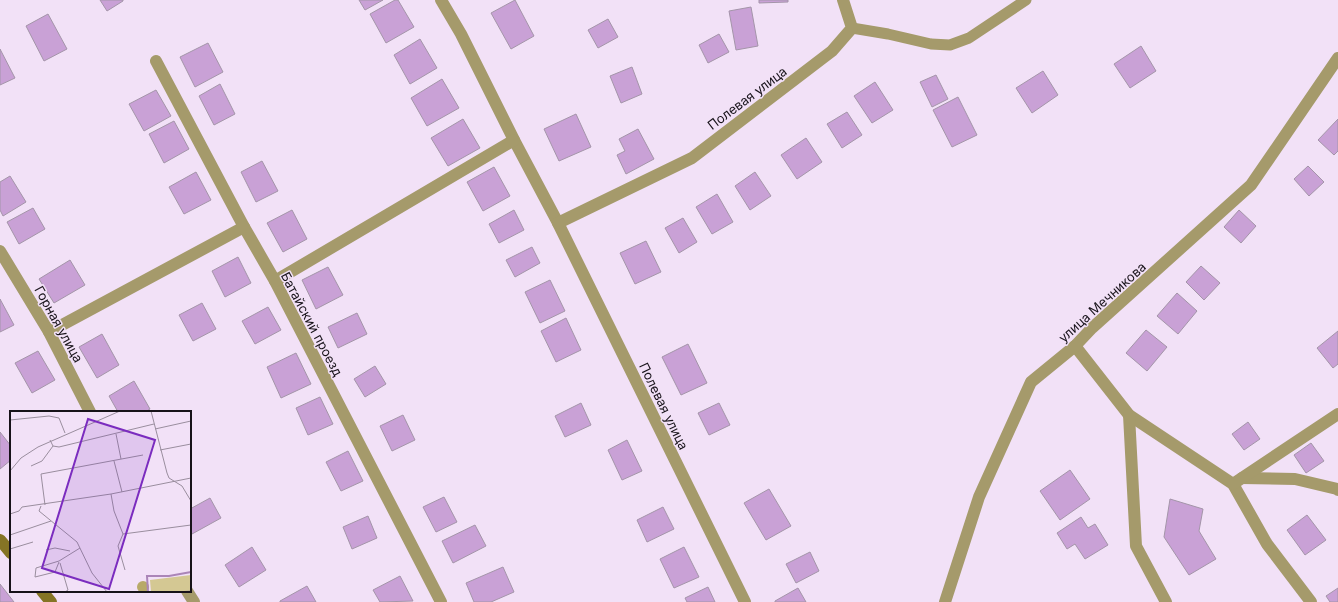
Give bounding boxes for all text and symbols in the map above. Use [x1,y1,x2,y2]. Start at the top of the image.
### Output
street label: Полевая улица [704,63,790,133]
street label: улица Мечникова [1055,259,1149,345]
street label: Батайский проезд [278,269,346,379]
street label: Горная улица [31,283,87,365]
street label: Полевая улица [636,360,692,452]
inset map [10,411,191,592]

